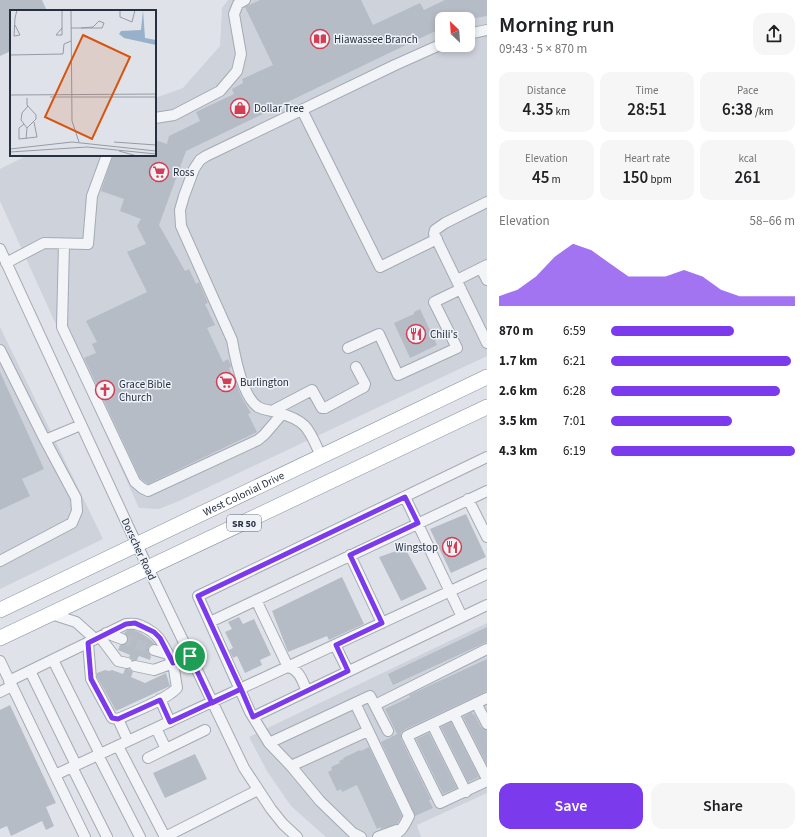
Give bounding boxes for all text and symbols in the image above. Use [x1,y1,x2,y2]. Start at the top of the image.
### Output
text: Morning run [499,9,615,41]
inset map [10,10,156,156]
north arrow [435,12,475,52]
map controls [435,12,475,52]
button: share [753,13,795,55]
library icon: Hiawassee Branch [309,28,331,50]
place label: Hiawassee Branch [334,32,418,47]
text: 09:43 · 5 × 870 m [499,40,587,58]
text: Distance [527,83,566,98]
text: Time [635,83,659,98]
text: Pace [737,83,758,98]
shop icon: Dollar Tree [229,97,251,119]
text: 4.35 [523,98,553,122]
text: 28:51 [627,98,667,122]
text: 6:38 [722,98,753,122]
place label: Dollar Tree [254,101,304,116]
text: km [553,104,570,119]
text: /km [753,104,773,119]
text: Elevation [525,151,568,166]
text: Heart rate [624,151,670,166]
text: kcal [738,151,757,166]
supermarket icon: Ross [148,161,170,183]
place label: Ross [173,165,195,180]
text: 45 [532,166,549,190]
text: 150 [622,166,648,190]
text: 261 [735,166,761,190]
text: m [549,172,561,187]
text: bpm [648,172,672,187]
text: Elevation [499,212,550,230]
text: 58–66 m [750,212,795,230]
text: 870 m [499,322,533,340]
text: 6:59 [563,322,586,340]
restaurant icon: Chili's [405,323,427,345]
place label: Chili's [430,327,458,342]
text: 1.7 km [499,352,538,370]
text: 6:21 [563,352,586,370]
supermarket icon: Burlington [215,371,237,393]
place label: Burlington [240,375,289,390]
place label: Grace Bible Church [119,377,171,405]
church icon: Grace Bible Church [94,379,116,401]
text: 2.6 km [499,382,538,400]
text: 6:28 [563,382,586,400]
text: 3.5 km [499,412,538,430]
text: 7:01 [563,412,586,430]
text: 4.3 km [499,442,538,460]
text: 6:19 [563,442,586,460]
street label: West Colonial Drive [201,468,287,520]
road number: SR 50 [227,515,261,531]
street label: Dorscher Road [118,516,160,583]
restaurant icon: Wingstop [441,536,463,558]
place label: Wingstop [395,540,438,555]
pin [173,639,207,673]
icon: arrive [179,645,201,667]
button: Save [499,783,643,829]
button: Share [651,783,795,829]

